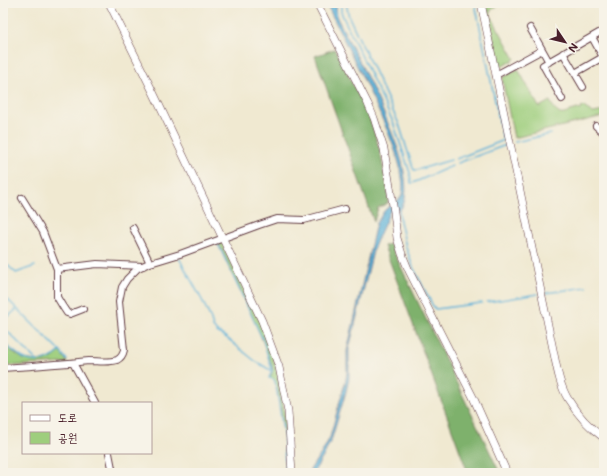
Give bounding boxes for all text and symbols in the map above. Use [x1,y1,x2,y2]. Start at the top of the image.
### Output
north arrow [545,22,585,62]
text: N [565,40,582,56]
legend [22,402,152,454]
text: 도로 [58,409,77,425]
text: 공원 [58,429,77,445]

